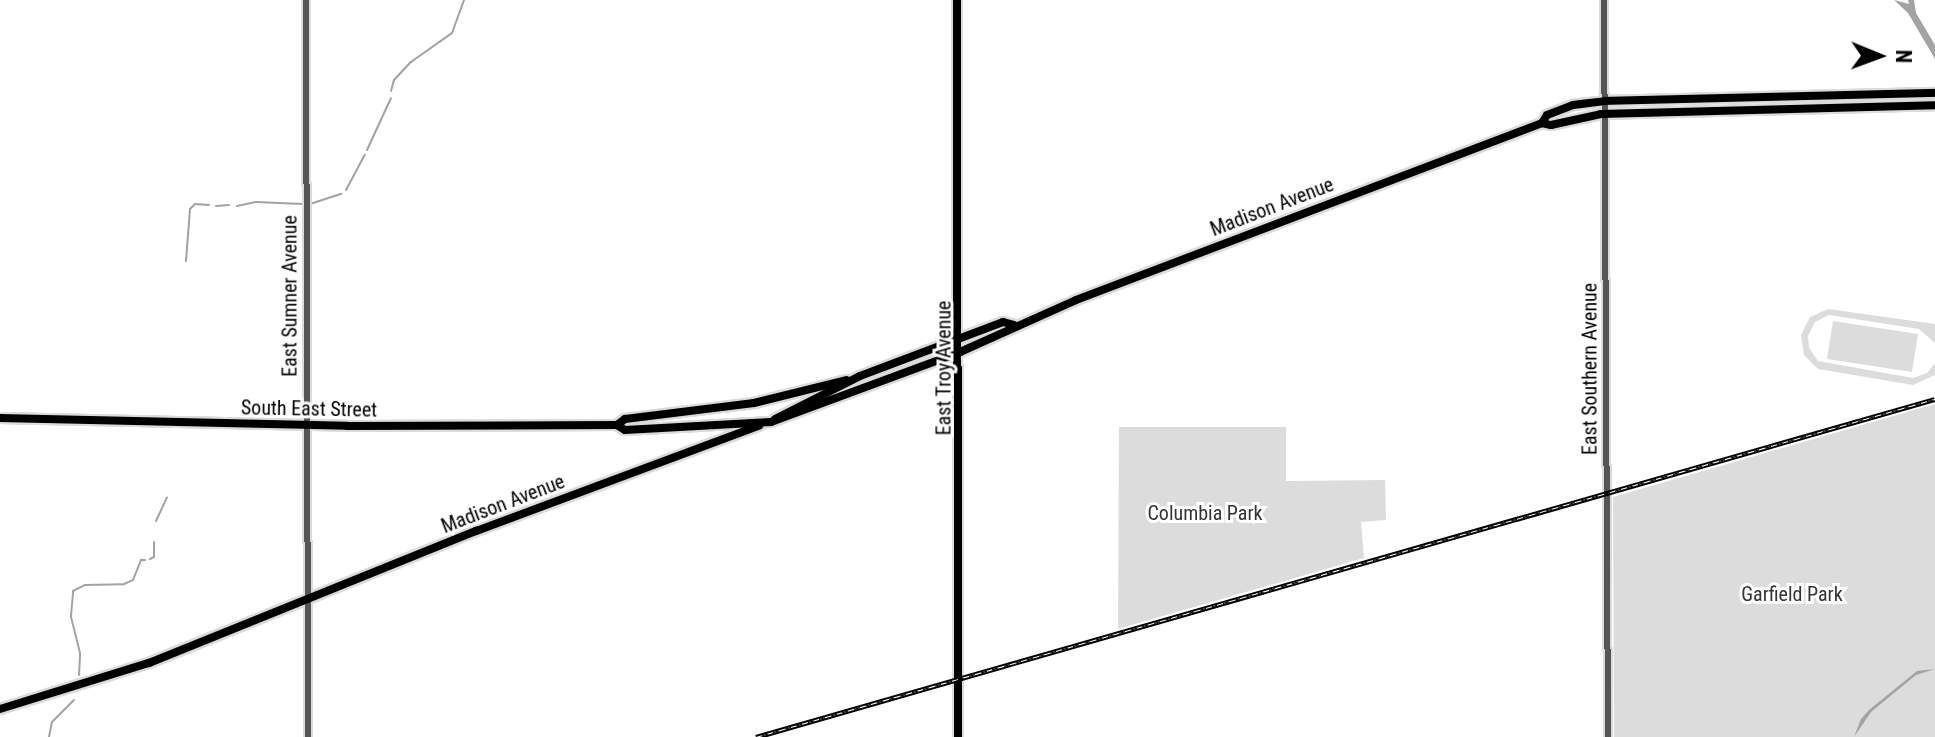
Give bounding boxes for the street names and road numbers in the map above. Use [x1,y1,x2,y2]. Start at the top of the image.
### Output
street label: Madison Avenue [1207,172,1337,242]
street label: East Sumner Avenue [278,215,302,377]
street label: East Southern Avenue [1578,283,1602,455]
street label: East Troy Avenue [932,300,956,436]
street label: South East Street [241,396,377,422]
street label: Madison Avenue [438,469,568,539]

